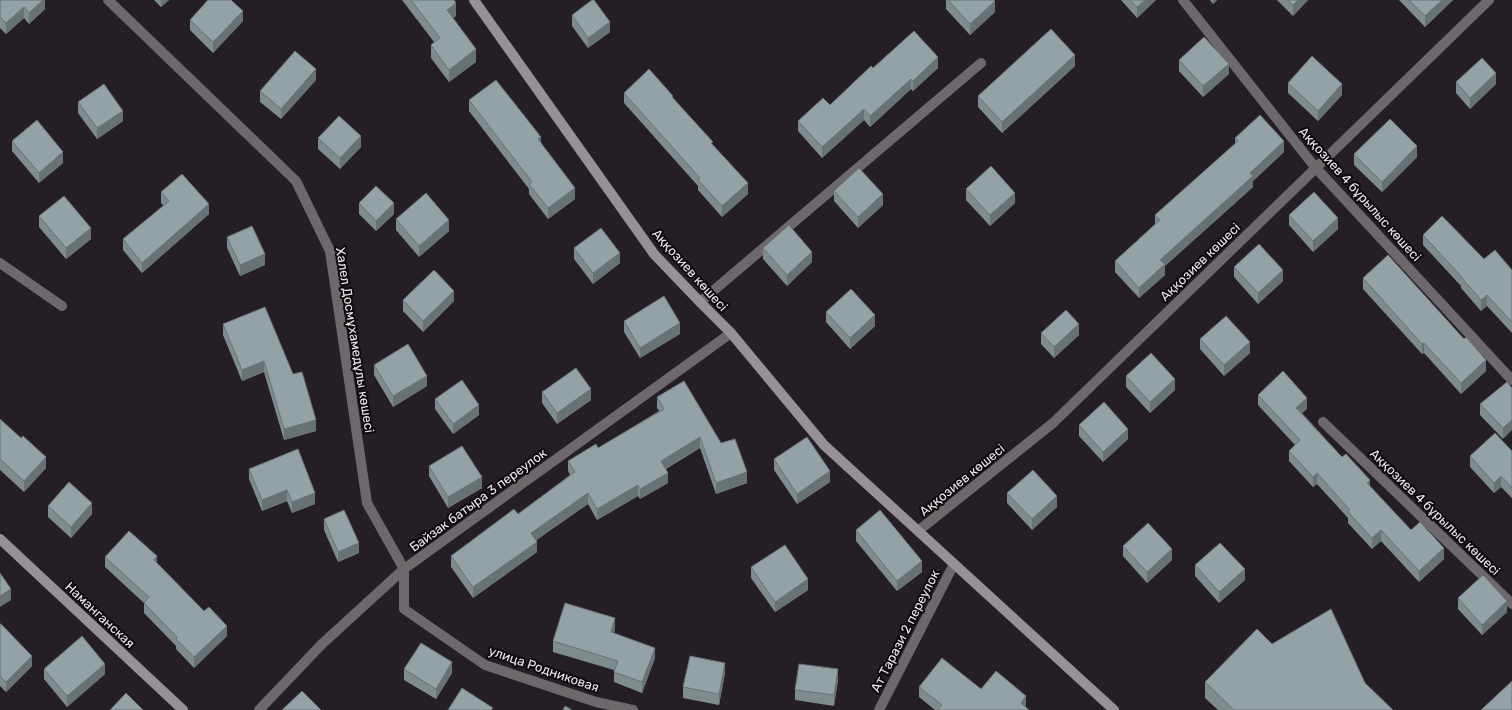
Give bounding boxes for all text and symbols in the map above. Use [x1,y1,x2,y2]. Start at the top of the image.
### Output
street label: Аққозиев 4 бұрылыс көшесі [1296,124,1424,264]
street label: Аққозиев көшесі [1157,220,1243,304]
street label: Аққозиев көшесі [649,226,731,314]
street label: Халел Досмұхамедұлы көшесі [333,246,377,434]
street label: Аққозиев көшесі [916,441,1008,519]
street label: Байзак батыра 3 переулок [407,445,549,555]
street label: Аққозиев 4 бұрылыс көшесі [1367,446,1503,578]
street label: Ат Тарази 2 переулок [868,567,942,695]
street label: Наманганская [62,579,138,651]
street label: улица Родниковая [487,643,601,695]

